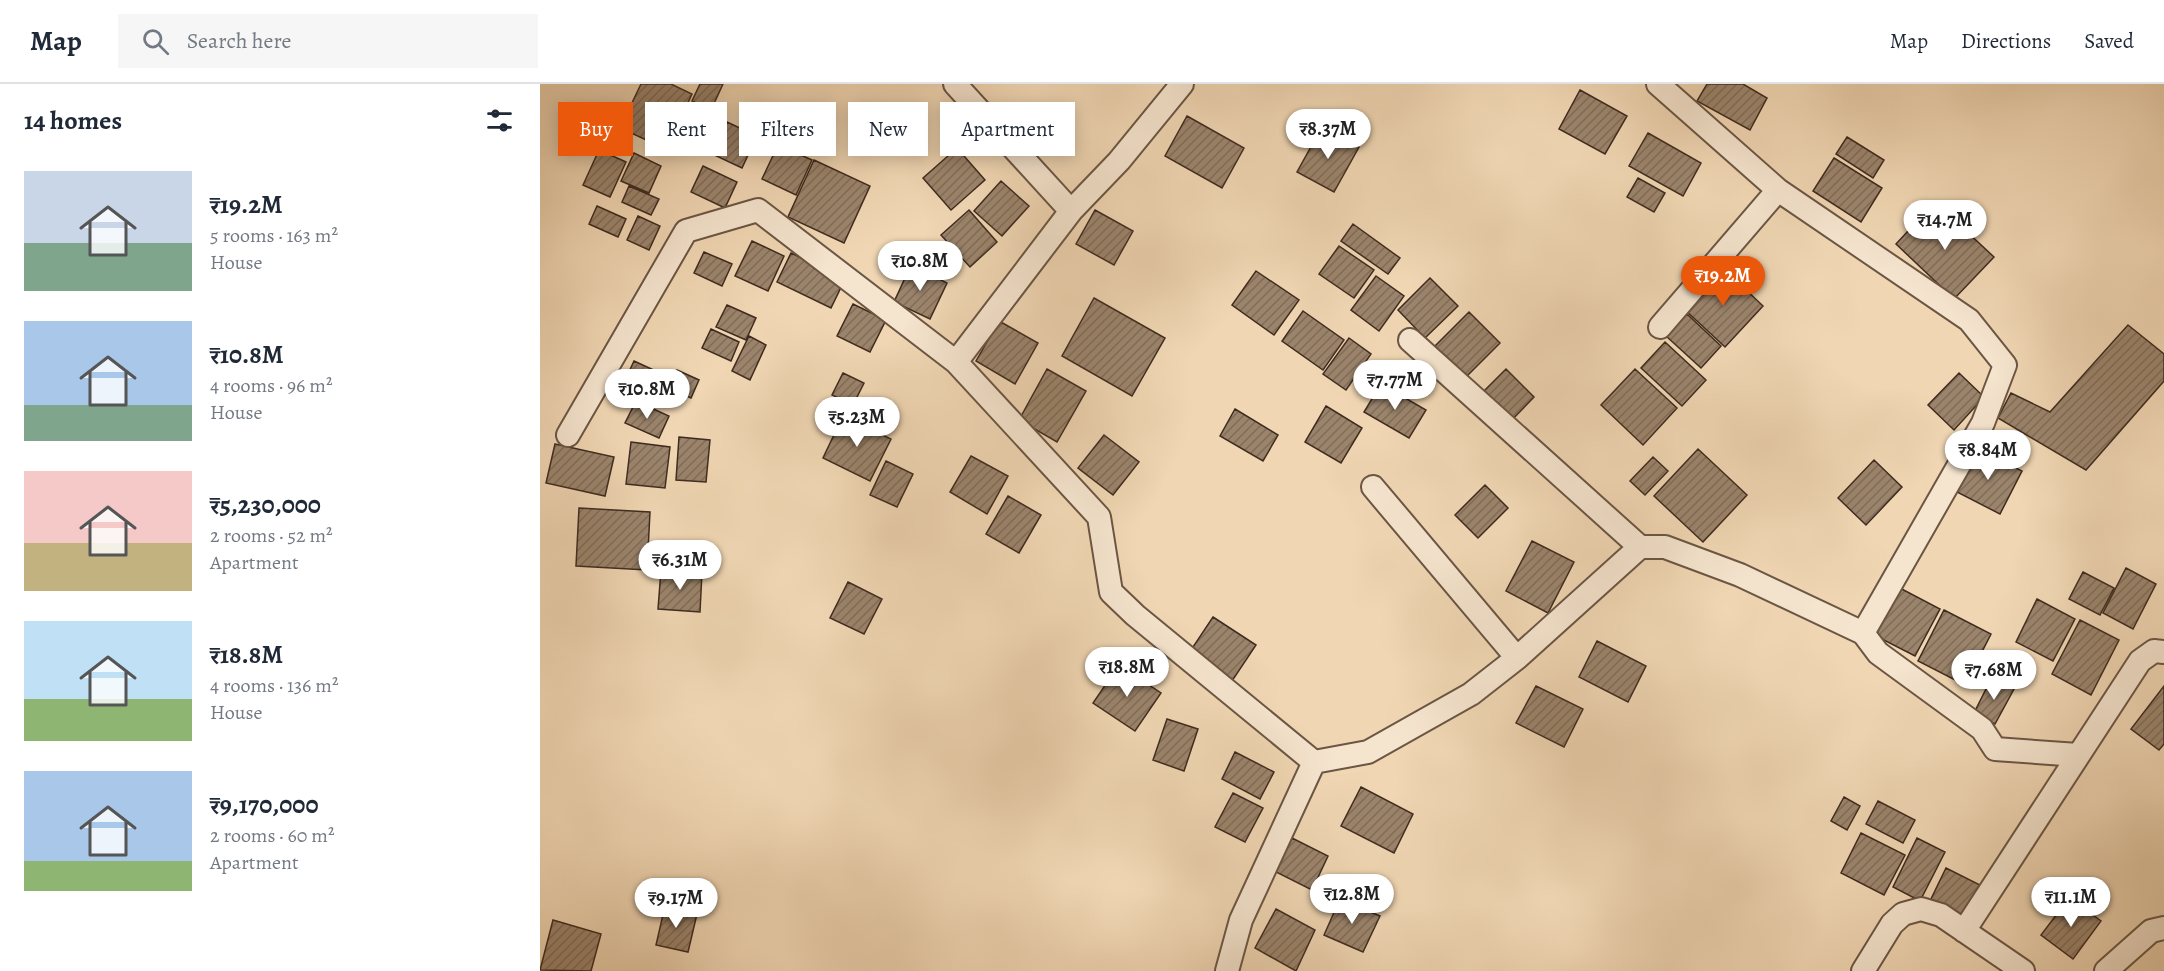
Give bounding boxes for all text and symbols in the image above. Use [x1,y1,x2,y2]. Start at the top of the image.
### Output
search box [118,14,538,68]
text: Map [30,22,82,60]
icon: search [139,25,172,58]
text: Search here [187,26,291,56]
text: Map [1890,27,1928,55]
text: Directions [1961,27,2051,55]
text: Saved [2084,27,2134,55]
chip: Buy [558,102,633,156]
chip: Rent [645,102,727,156]
chip: Filters [739,102,836,156]
chip: New [848,102,928,156]
chip: Apartment [940,102,1075,156]
text: 14 homes [24,103,122,138]
icon: filters [483,104,516,137]
pin: ₹8.37M [1279,109,1377,160]
text: ₹8.37M [1300,115,1356,142]
text: ₹19.2M [210,187,283,222]
icon: home [72,195,144,267]
pin: ₹14.7M [1896,200,1994,251]
text: ₹14.7M [1918,206,1972,233]
text: 5 rooms · 163 m² [210,222,338,249]
pin: ₹10.8M [871,241,969,292]
text: ₹10.8M [892,247,948,274]
text: House [210,249,262,276]
pin: ₹19.2M [1674,256,1772,307]
text: ₹19.2M [1695,262,1751,289]
text: ₹10.8M [210,337,284,372]
icon: home [72,345,144,417]
pin: ₹7.77M [1346,360,1444,411]
text: ₹7.77M [1367,366,1423,393]
pin: ₹10.8M [598,369,696,420]
text: 4 rooms · 96 m² [210,372,332,399]
text: ₹10.8M [619,375,675,402]
pin: ₹5.23M [808,397,906,448]
text: House [210,399,262,426]
text: ₹5.23M [829,403,885,430]
pin: ₹8.84M [1939,430,2037,481]
text: ₹8.84M [1959,436,2017,463]
text: ₹5,230,000 [210,487,321,522]
icon: home [72,495,144,567]
text: 2 rooms · 52 m² [210,522,333,549]
pin: ₹6.31M [631,540,729,591]
text: ₹6.31M [653,546,707,573]
text: Apartment [210,549,299,576]
text: ₹18.8M [210,637,283,672]
icon: home [72,645,144,717]
pin: ₹18.8M [1078,647,1176,698]
pin: ₹7.68M [1945,650,2043,701]
text: ₹18.8M [1099,653,1155,680]
text: ₹7.68M [1965,656,2023,683]
text: 4 rooms · 136 m² [210,672,339,699]
text: House [210,699,262,726]
text: ₹9,170,000 [210,787,318,822]
icon: home [72,795,144,867]
text: 2 rooms · 60 m² [210,822,334,849]
text: Apartment [210,849,299,876]
pin: ₹12.8M [1303,874,1401,925]
pin: ₹11.1M [2022,877,2120,928]
pin: ₹9.17M [627,878,725,929]
text: ₹12.8M [1324,880,1380,907]
text: ₹11.1M [2045,883,2097,910]
text: ₹9.17M [649,884,703,911]

